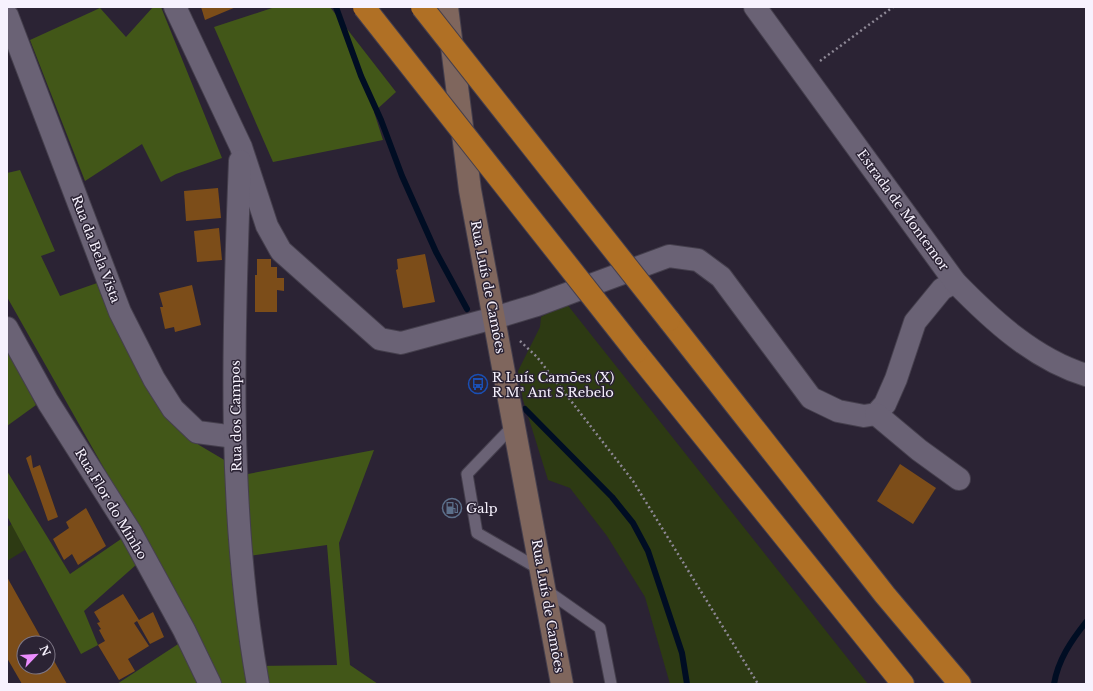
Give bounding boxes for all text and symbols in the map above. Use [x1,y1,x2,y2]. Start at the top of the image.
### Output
street label: Estrada de Montemor [853,146,953,274]
street label: Rua da Bela Vista [68,193,125,306]
street label: Rua Luís de Camões [467,219,509,355]
street label: Rua dos Campos [227,360,245,472]
place label: R Luís Camões (X) R Mª Ant S Rebelo [492,369,614,401]
bus stop icon: R Luís Camões (X) R Mª Ant S Rebelo [467,373,489,395]
street label: Rua Flor do Minho [71,445,151,563]
fuel station icon: Galp [441,497,463,519]
place label: Galp [466,500,498,517]
street label: Rua Luís de Camões [528,538,568,674]
north arrow [16,635,56,675]
text: N [37,643,54,659]

